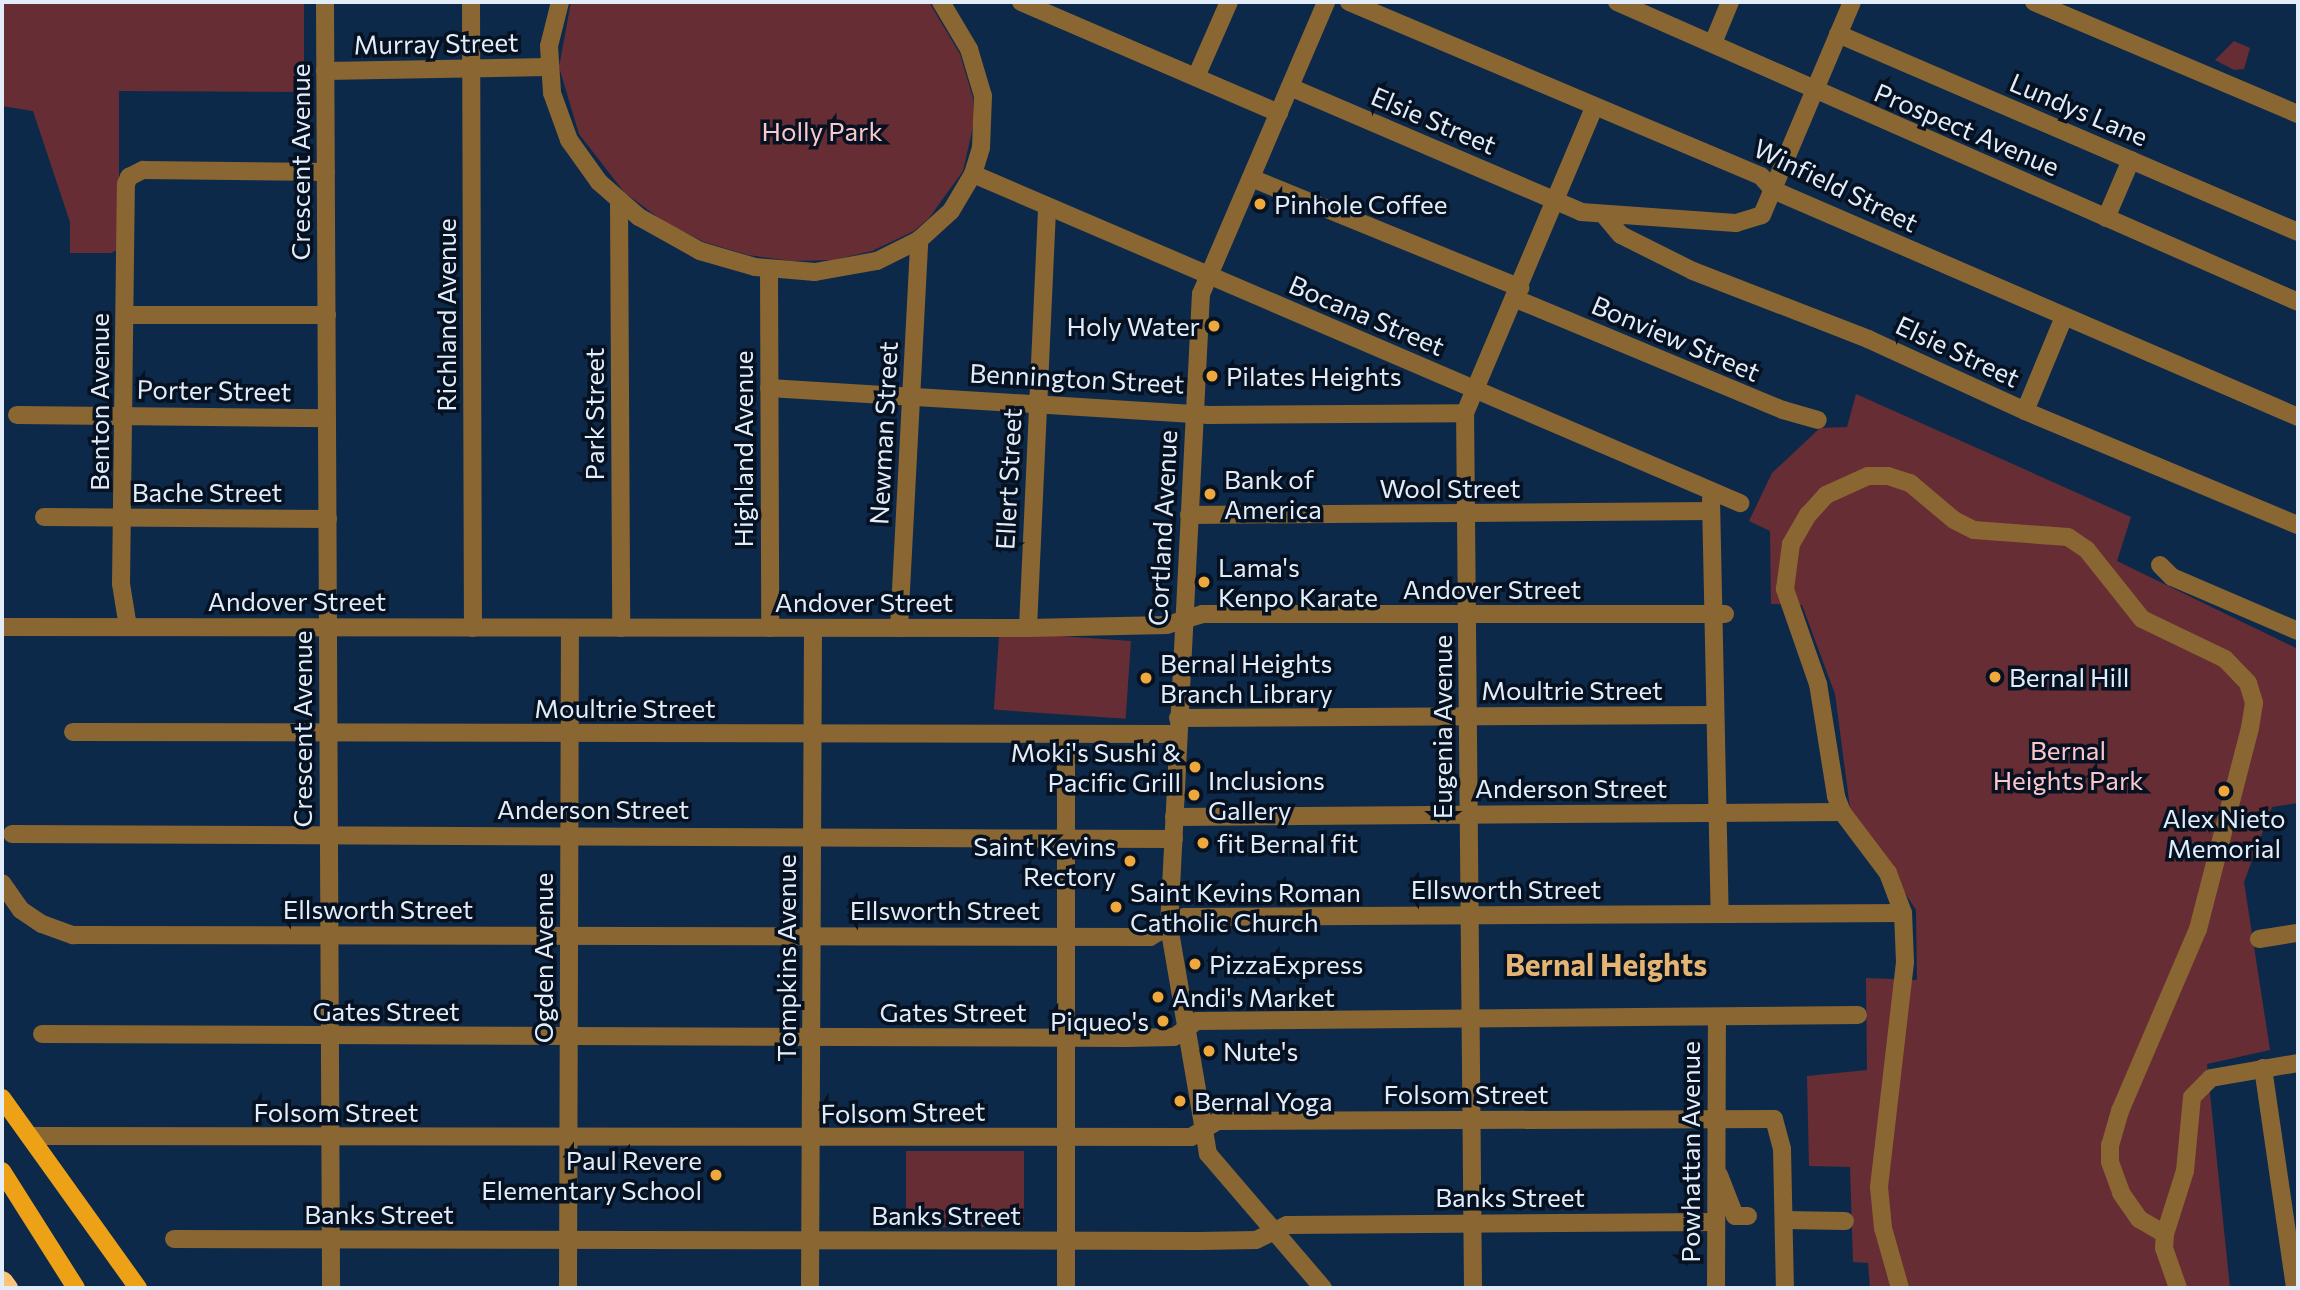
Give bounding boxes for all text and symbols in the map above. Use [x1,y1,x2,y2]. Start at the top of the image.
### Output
street label: Murray Street [353,26,519,60]
street label: Crescent Avenue [284,63,316,261]
street label: Lundys Lane [2005,66,2153,152]
street label: Prospect Avenue [1870,76,2064,182]
street label: Elsie Street [1367,80,1501,160]
park label: Holly Park [761,115,883,147]
street label: Winfield Street [1749,132,1923,238]
place label: Pinhole Coffee [1274,188,1448,220]
marker: Pinhole Coffee [1252,196,1268,212]
street label: Richland Avenue [430,218,462,412]
street label: Bocana Street [1285,268,1449,362]
street label: Bonview Street [1587,289,1765,387]
street label: Elsie Street [1891,309,2025,393]
place label: Holy Water [1067,310,1200,342]
street label: Benton Avenue [83,313,115,491]
marker: Holy Water [1206,318,1222,334]
street label: Newman Street [863,341,903,525]
street label: Park Street [578,348,610,480]
street label: Highland Avenue [727,351,759,547]
street label: Bennington Street [969,357,1185,399]
place label: Pilates Heights [1226,360,1402,392]
marker: Pilates Heights [1204,368,1220,384]
street label: Porter Street [136,373,292,407]
street label: Ellert Street [989,407,1027,551]
street label: Cortland Avenue [1141,429,1183,627]
place label: Bank of America [1224,463,1322,524]
street label: Wool Street [1380,472,1520,504]
street label: Bache Street [132,476,282,508]
marker: Bank of America [1202,486,1218,502]
place label: Lama's Kenpo Karate [1218,551,1378,612]
street label: Andover Street [1403,573,1581,605]
marker: Lama's Kenpo Karate [1196,574,1212,590]
street label: Andover Street [208,585,386,617]
street label: Andover Street [775,586,953,618]
street label: Crescent Avenue [286,630,318,828]
street label: Eugenia Avenue [1426,635,1458,819]
place label: Bernal Heights Branch Library [1160,647,1333,708]
place label: Bernal Hill [2009,661,2129,693]
marker: Bernal Hill [1987,669,2003,685]
marker: Bernal Heights Branch Library [1138,670,1154,686]
street label: Moultrie Street [1481,674,1663,706]
street label: Moultrie Street [534,692,716,724]
park label: Bernal Heights Park [1993,734,2143,796]
place label: Moki's Sushi & Pacific Grill [1011,736,1181,798]
marker: Moki's Sushi & Pacific Grill [1187,759,1203,775]
place label: Inclusions Gallery [1208,764,1325,826]
street label: Anderson Street [1475,772,1667,804]
marker: Alex Nieto Memorial [2216,783,2232,799]
marker: Inclusions Gallery [1186,787,1202,803]
street label: Anderson Street [497,793,689,825]
place label: Alex Nieto Memorial [2163,802,2285,864]
place label: fit Bernal fit [1217,827,1358,859]
place label: Saint Kevins Rectory [973,830,1116,892]
marker: fit Bernal fit [1195,835,1211,851]
marker: Saint Kevins Rectory [1122,853,1138,869]
street label: Tompkins Avenue [770,854,802,1062]
street label: Ogden Avenue [527,873,559,1043]
street label: Ellsworth Street [1411,873,1601,905]
place label: Saint Kevins Roman Catholic Church [1130,876,1361,938]
street label: Ellsworth Street [283,893,473,925]
street label: Ellsworth Street [850,894,1040,926]
marker: Saint Kevins Roman Catholic Church [1108,899,1124,915]
district label: Bernal Heights [1505,946,1707,982]
place label: PizzaExpress [1209,948,1363,980]
marker: PizzaExpress [1187,956,1203,972]
place label: Andi's Market [1172,981,1335,1013]
marker: Andi's Market [1150,989,1166,1005]
street label: Gates Street [312,995,460,1027]
street label: Gates Street [879,996,1027,1028]
place label: Piqueo's [1050,1005,1149,1037]
marker: Piqueo's [1155,1013,1171,1029]
place label: Nute's [1223,1035,1298,1067]
street label: Powhattan Avenue [1674,1041,1706,1263]
marker: Nute's [1201,1043,1217,1059]
street label: Folsom Street [1383,1078,1549,1110]
place label: Bernal Yoga [1194,1085,1333,1117]
marker: Bernal Yoga [1172,1093,1188,1109]
street label: Folsom Street [820,1095,986,1129]
street label: Folsom Street [253,1096,419,1128]
place label: Paul Revere Elementary School [481,1144,702,1206]
marker: Paul Revere Elementary School [708,1167,724,1183]
street label: Banks Street [1435,1181,1585,1213]
street label: Banks Street [304,1198,454,1230]
street label: Banks Street [871,1199,1021,1231]

